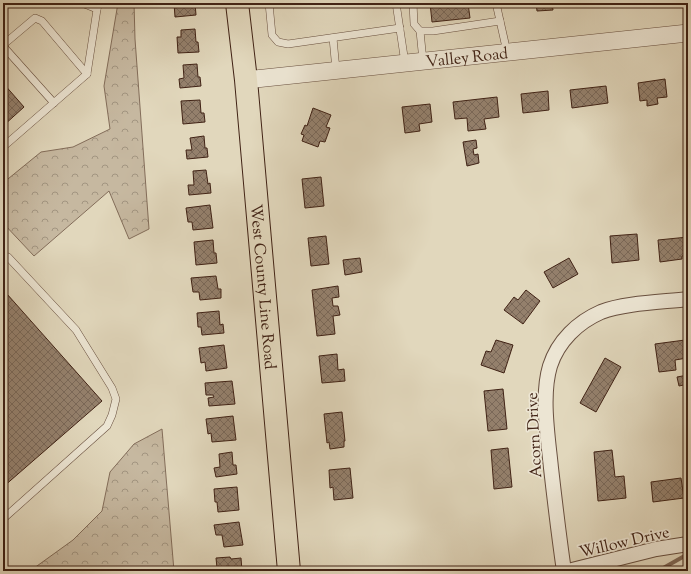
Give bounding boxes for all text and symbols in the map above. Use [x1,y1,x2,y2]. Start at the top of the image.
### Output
street label: Valley Road [425,43,509,75]
street label: West County Line Road [243,203,280,371]
street label: Acorn Drive [522,392,549,478]
street label: Willow Drive [577,522,672,565]

